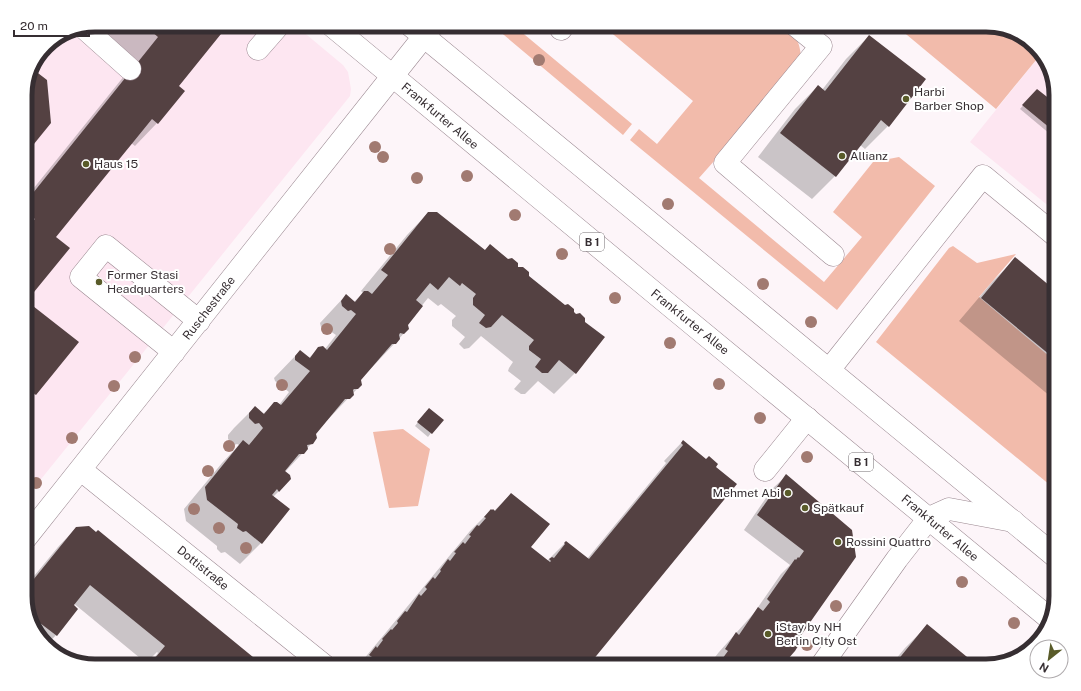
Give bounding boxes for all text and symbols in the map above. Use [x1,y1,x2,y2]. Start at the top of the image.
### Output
scale bar [14,12,89,38]
text: 20 m [20,19,48,33]
street label: Frankfurter Allee [399,80,481,152]
place label: Harbi Barber Shop [914,85,984,113]
marker: Harbi Barber Shop [901,94,911,104]
place label: Allianz [850,149,888,163]
marker: Allianz [837,151,847,161]
place label: Haus 15 [94,157,139,171]
marker: Haus 15 [81,159,91,169]
road number: B 1 [580,233,604,251]
place label: Former Stasi Headquarters [107,268,184,296]
street label: Ruschestraße [180,273,238,343]
marker: Former Stasi Headquarters [94,277,104,287]
street label: Frankfurter Allee [648,286,732,358]
road number: B 1 [849,453,873,471]
place label: Mehmet Abi [713,486,780,500]
marker: Mehmet Abi [783,488,793,498]
street label: Frankfurter Allee [899,492,981,564]
place label: Spätkauf [813,501,864,515]
marker: Spätkauf [800,503,810,513]
place label: Rossini Quattro [846,535,931,549]
marker: Rossini Quattro [833,537,843,547]
street label: Dottistraße [174,543,232,593]
place label: iStay by NH Berlin CIty Ost [776,620,857,648]
marker: iStay by NH Berlin CIty Ost [763,629,773,639]
north arrow [1029,639,1069,679]
text: N [1037,660,1051,675]

